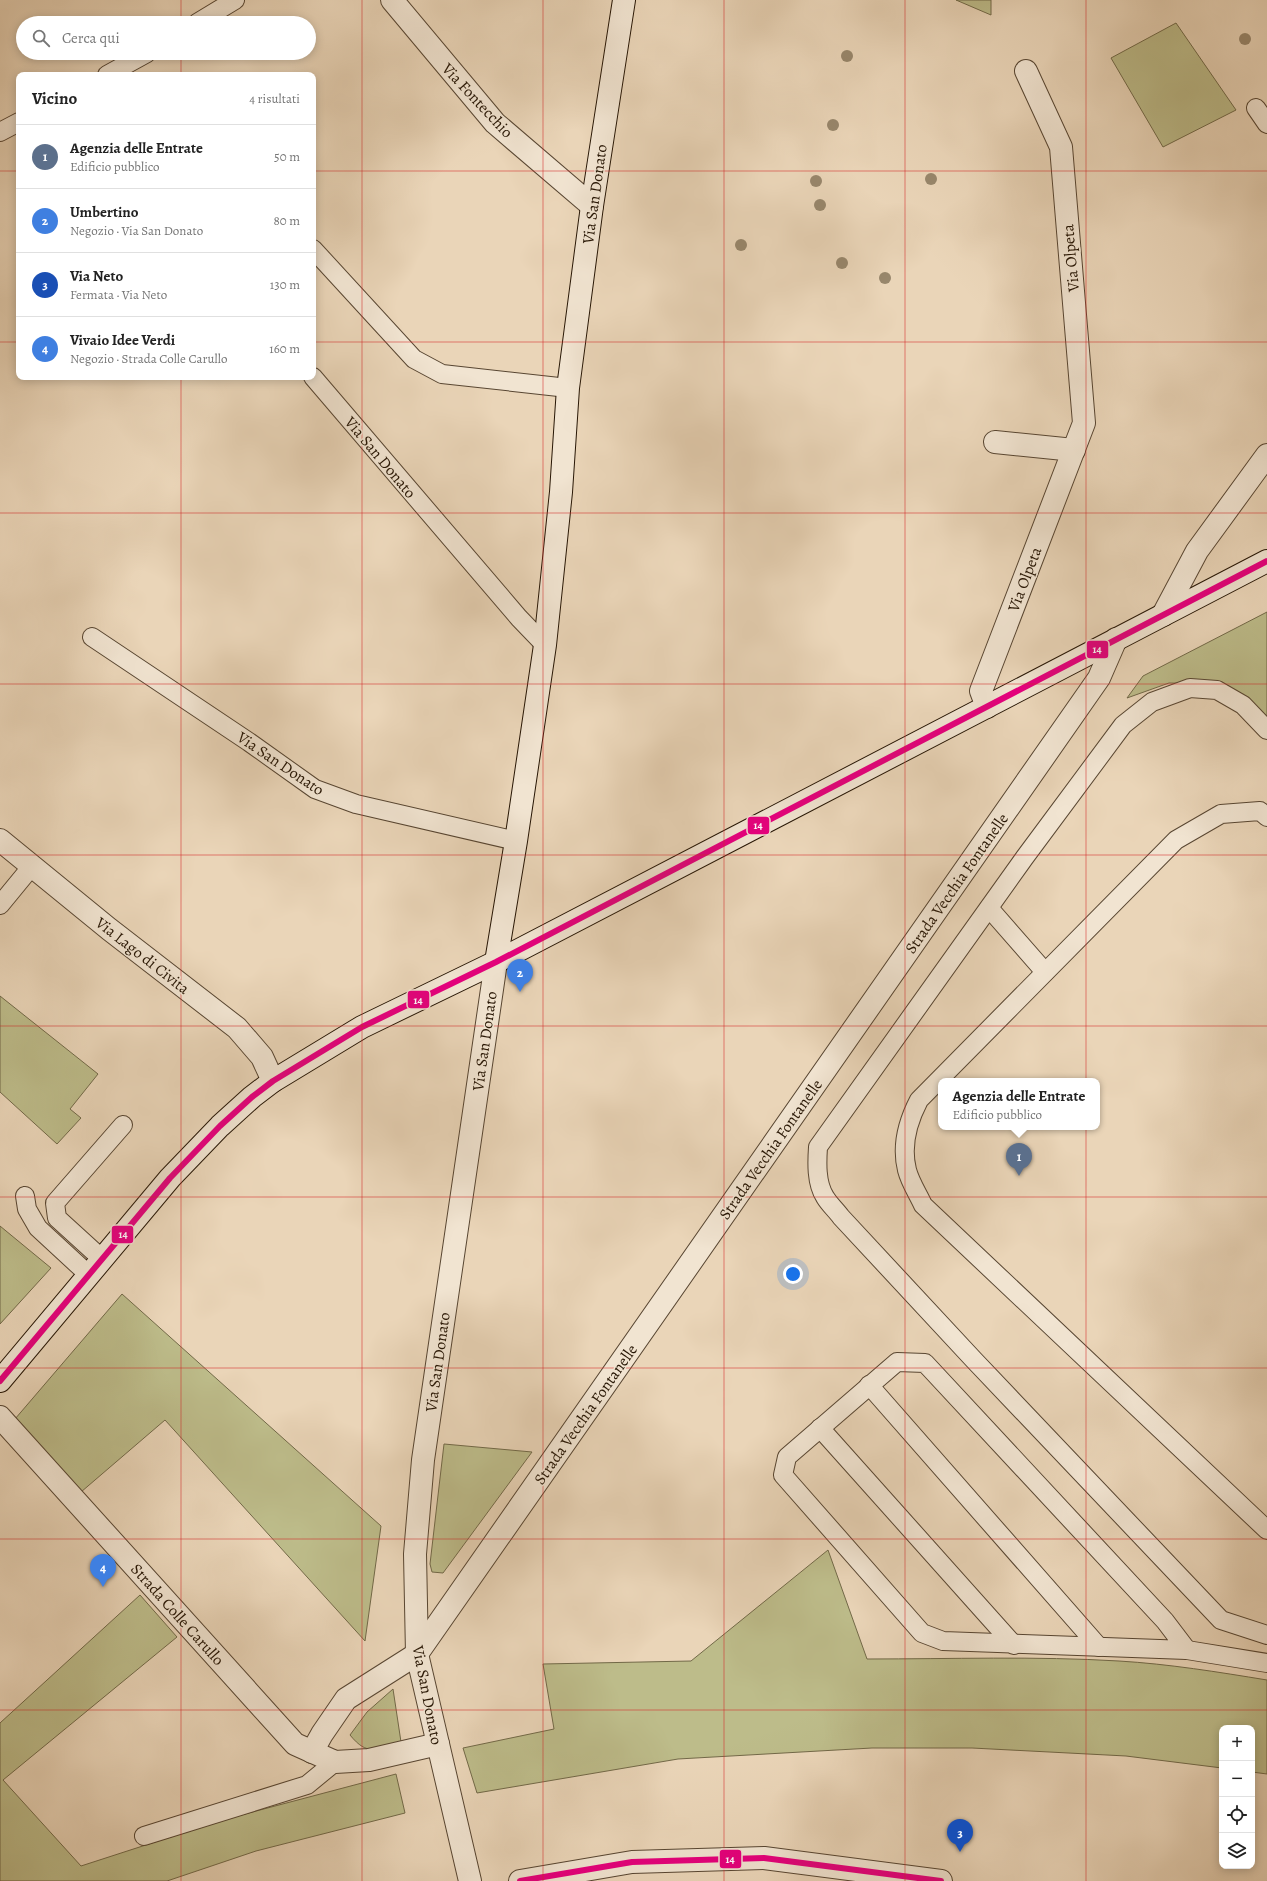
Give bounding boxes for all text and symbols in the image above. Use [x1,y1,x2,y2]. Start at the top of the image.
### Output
search box [16,16,316,60]
icon: search [30,27,52,49]
text: Cerca qui [62,28,120,48]
street label: Via Fontecchio [436,58,518,143]
text: Vicino [32,87,77,110]
text: 4 risultati [249,90,300,107]
text: Agenzia delle Entrate [70,138,203,158]
street label: Via San Donato [577,143,613,246]
text: 1 [43,148,47,165]
text: 50 m [274,148,300,165]
text: Edificio pubblico [70,158,160,175]
text: Umbertino [70,202,139,222]
text: 2 [42,212,48,229]
text: 80 m [273,212,300,229]
text: Negozio · Via San Donato [70,222,203,239]
street label: Via Olpeta [1057,223,1085,294]
text: Via Neto [70,266,123,286]
text: 3 [42,276,48,293]
text: 130 m [270,276,300,293]
text: Fermata · Via Neto [70,286,167,303]
text: Vivaio Idee Verdi [70,330,175,350]
text: 4 [42,340,48,357]
text: 160 m [269,340,300,357]
text: Negozio · Strada Colle Carullo [70,350,227,367]
street label: Via San Donato [339,411,421,503]
street label: Via Olpeta [1002,543,1048,616]
line badge: 14 [1086,640,1109,659]
text: 14 [1092,642,1102,657]
street label: Via San Donato [232,726,328,801]
street label: Strada Vecchia Fontanelle [900,809,1014,958]
line badge: 14 [747,816,770,835]
text: 14 [753,818,763,833]
street label: Via Lago di Civita [90,911,194,1000]
pin: 2 [507,959,533,992]
line badge: 14 [407,990,430,1009]
street label: Via San Donato [467,990,503,1093]
text: 14 [413,993,423,1008]
street label: Strada Vecchia Fontanelle [714,1075,828,1224]
popup [938,1078,1100,1130]
text: Agenzia delle Entrate [953,1086,1085,1106]
text: Edificio pubblico [953,1106,1042,1123]
pin: 1 [1006,1143,1032,1176]
line badge: 14 [111,1225,134,1244]
text: 14 [118,1227,128,1242]
your location [783,1264,803,1284]
street label: Via San Donato [420,1311,456,1414]
street label: Strada Vecchia Fontanelle [529,1340,643,1489]
pin: 4 [90,1554,116,1587]
street label: Strada Colle Carullo [126,1559,229,1670]
street label: Via San Donato [406,1643,447,1747]
map controls [1219,1725,1255,1869]
button: + [1219,1725,1255,1761]
button: − [1219,1761,1255,1797]
button: locate [1219,1797,1255,1833]
pin: 3 [947,1819,973,1852]
button: layers [1219,1833,1255,1869]
line badge: 14 [719,1849,742,1869]
text: 14 [725,1852,735,1867]

